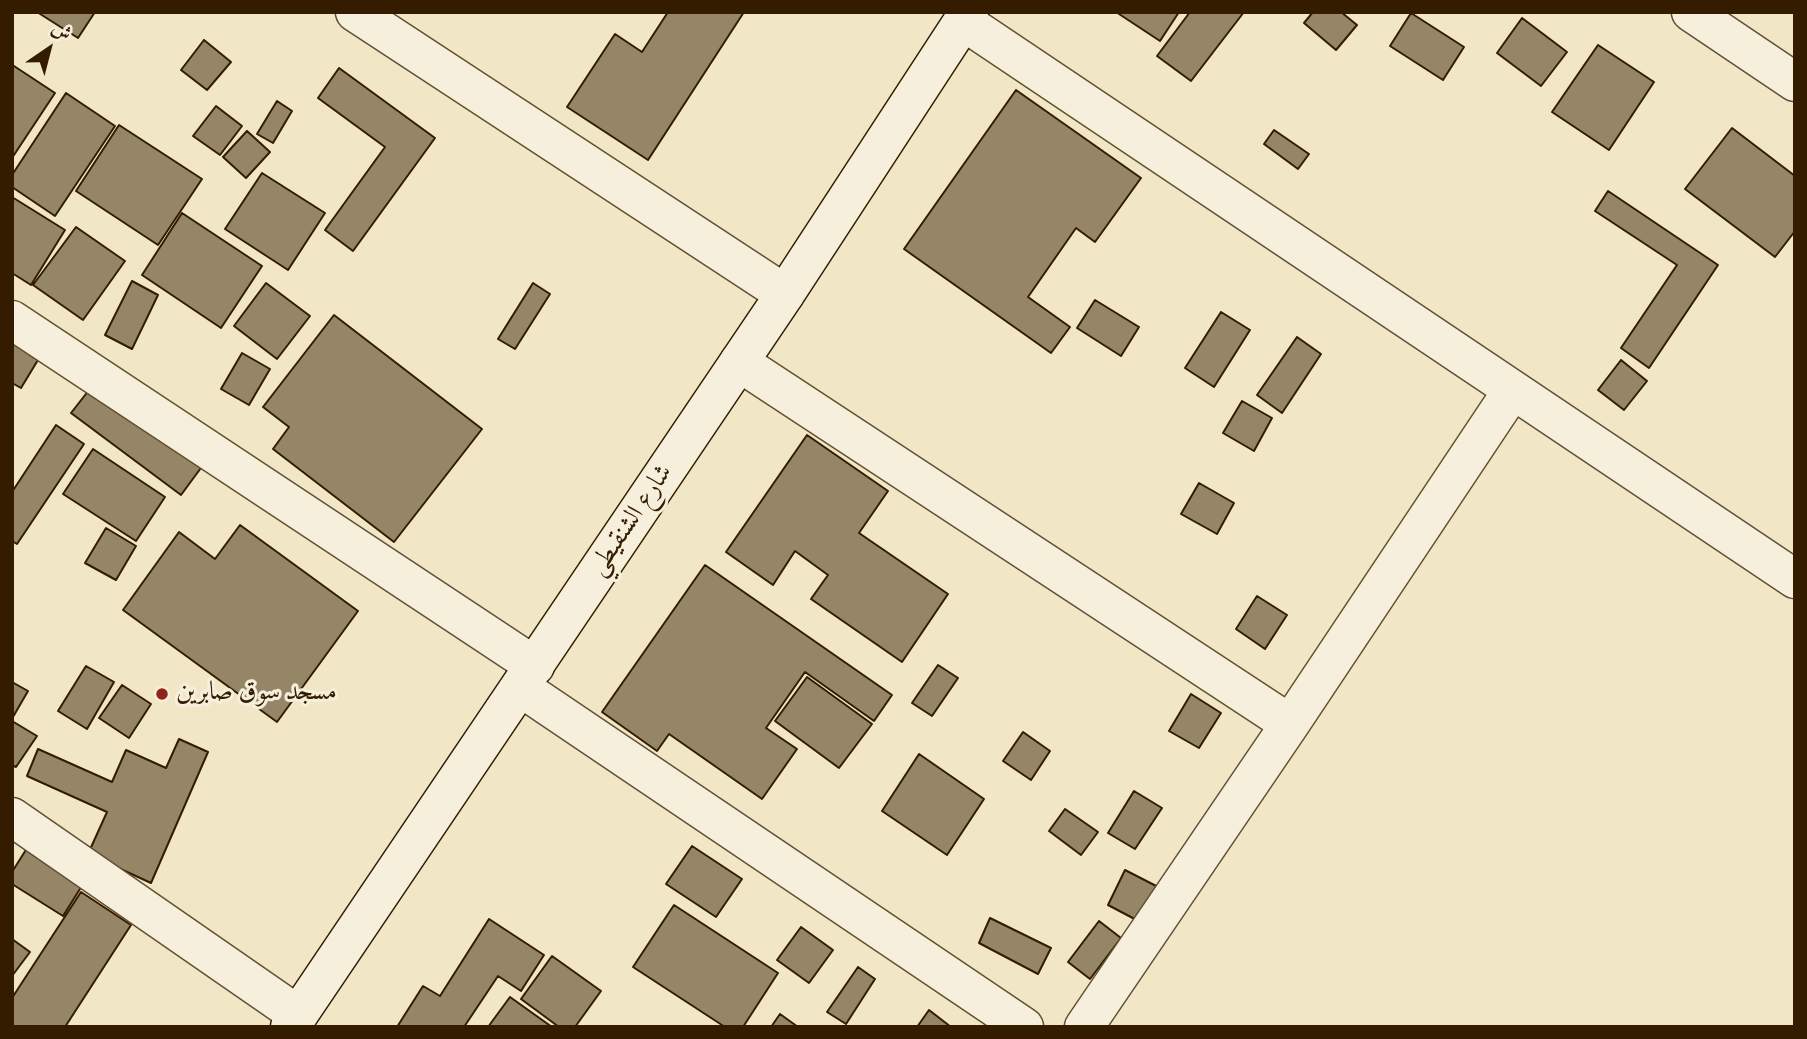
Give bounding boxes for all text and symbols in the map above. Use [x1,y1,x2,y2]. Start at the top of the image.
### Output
north arrow [14,14,84,84]
text: ش [47,17,76,46]
street label: شارع الشنقيطي [583,459,681,583]
place label: مسجد سوق صابرين [176,678,337,710]
marker: مسجد سوق صابرين [154,686,170,702]

